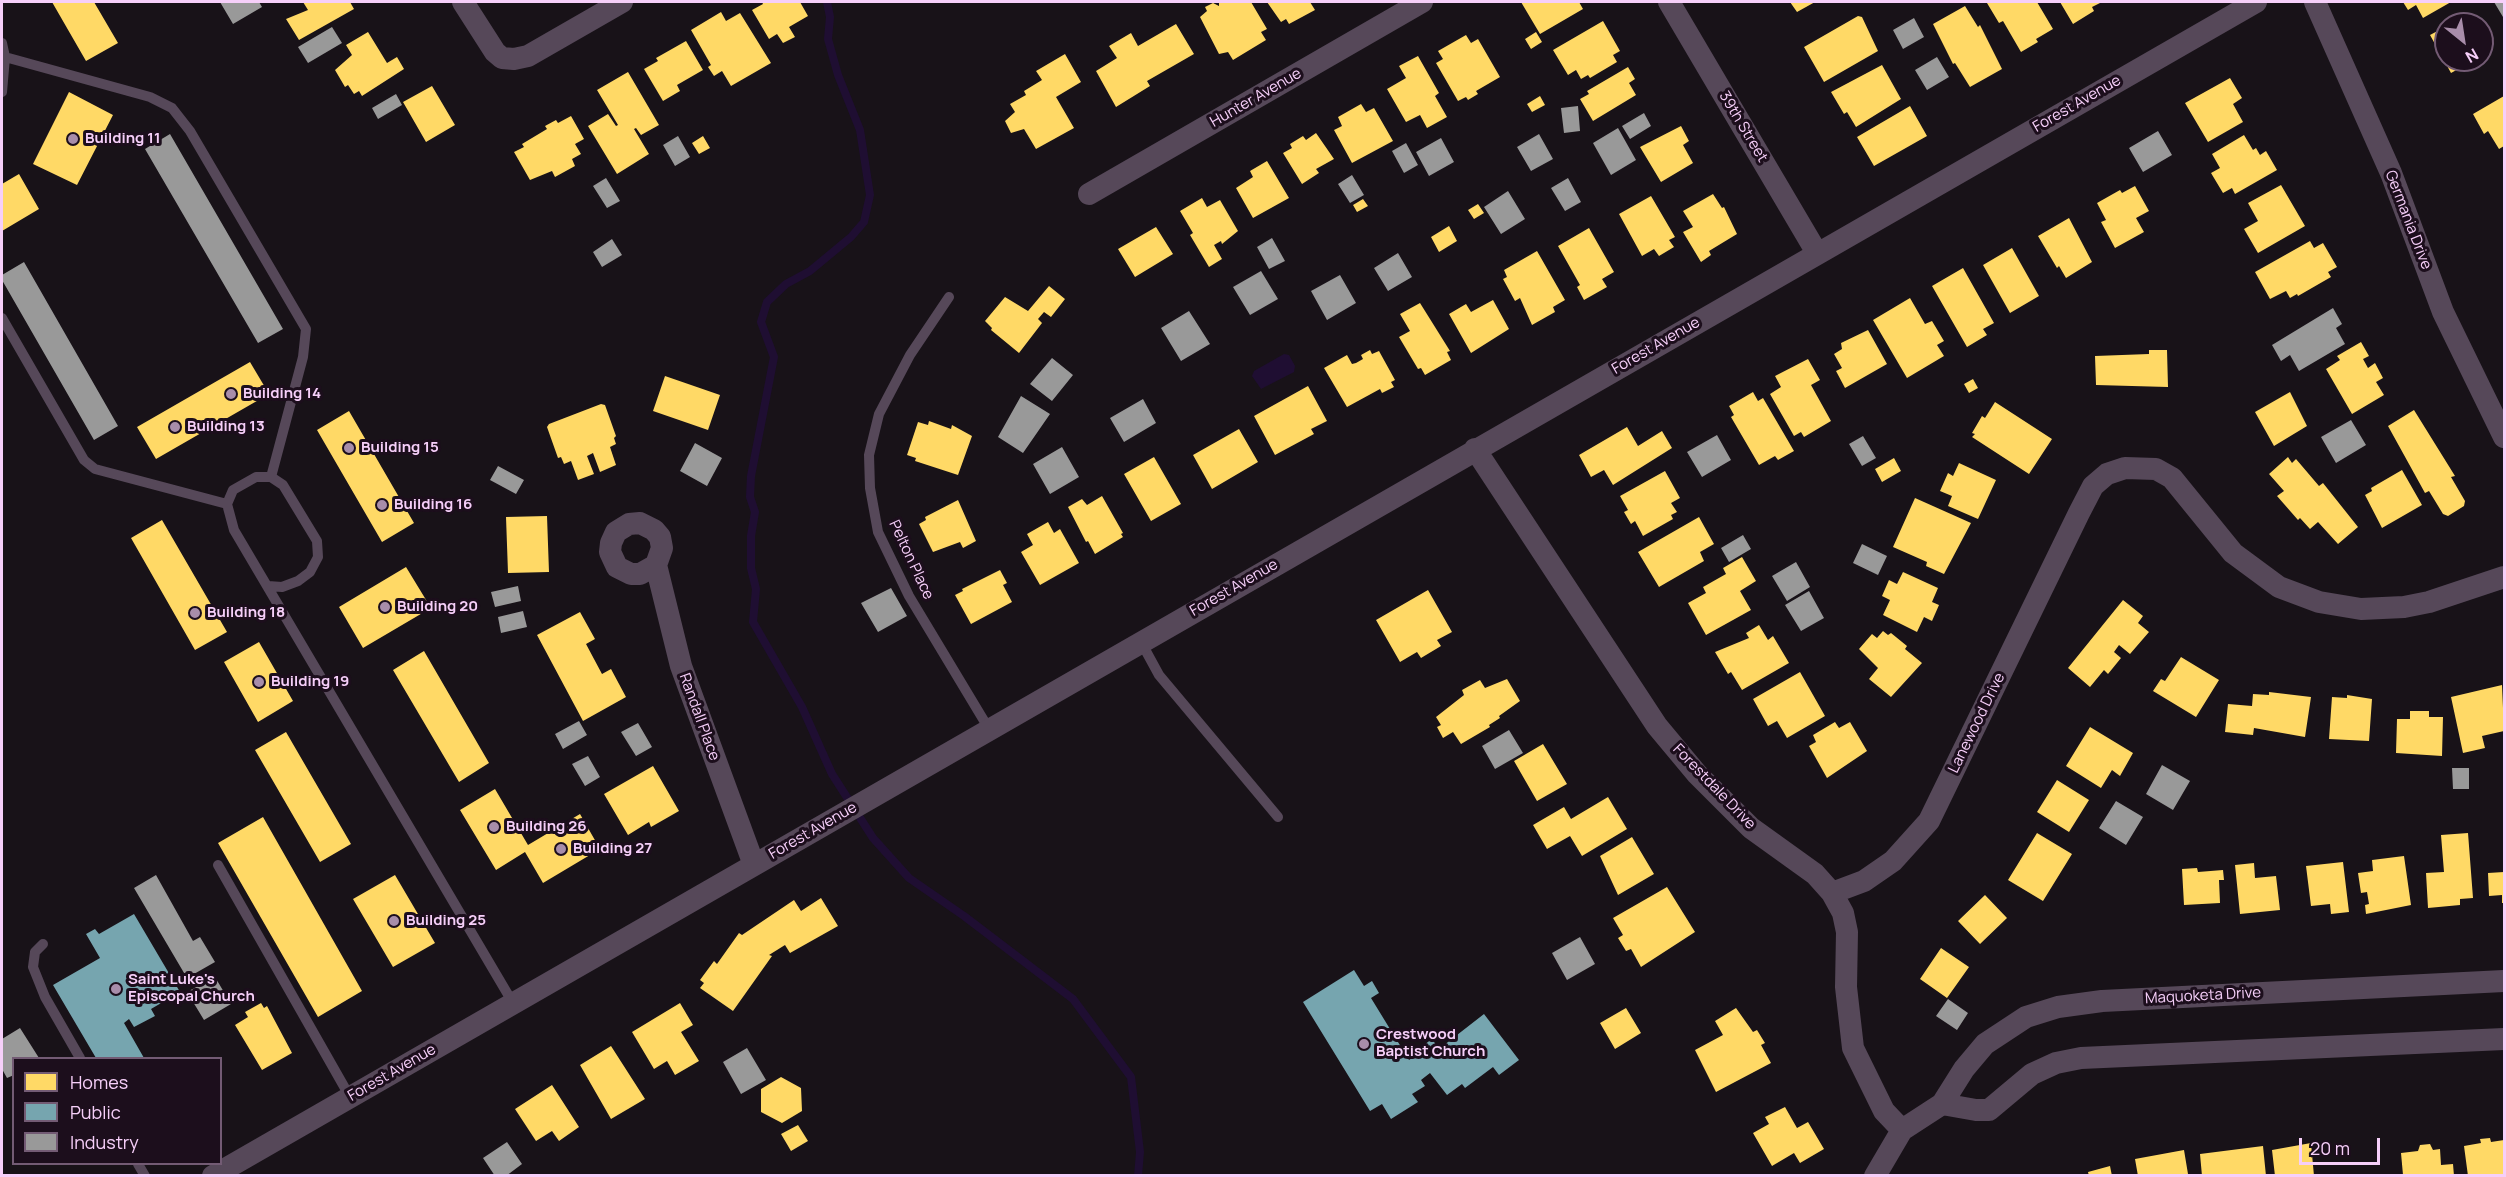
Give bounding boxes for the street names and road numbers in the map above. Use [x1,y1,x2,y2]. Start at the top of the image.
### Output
street label: Hunter Avenue [1207,65,1305,131]
street label: Forest Avenue [2030,72,2124,136]
street label: 39th Street [1715,88,1771,166]
street label: Germania Drive [2381,168,2435,272]
street label: Forest Avenue [1609,314,1703,378]
street label: Pelton Place [885,517,937,603]
street label: Forest Avenue [1187,556,1281,620]
street label: Lanewood Drive [1945,670,2009,776]
street label: Randall Place [675,671,723,763]
street label: Forestdale Drive [1669,741,1759,833]
street label: Forest Avenue [766,799,860,863]
street label: Maquoketa Drive [2145,984,2261,1008]
street label: Forest Avenue [345,1041,439,1105]

